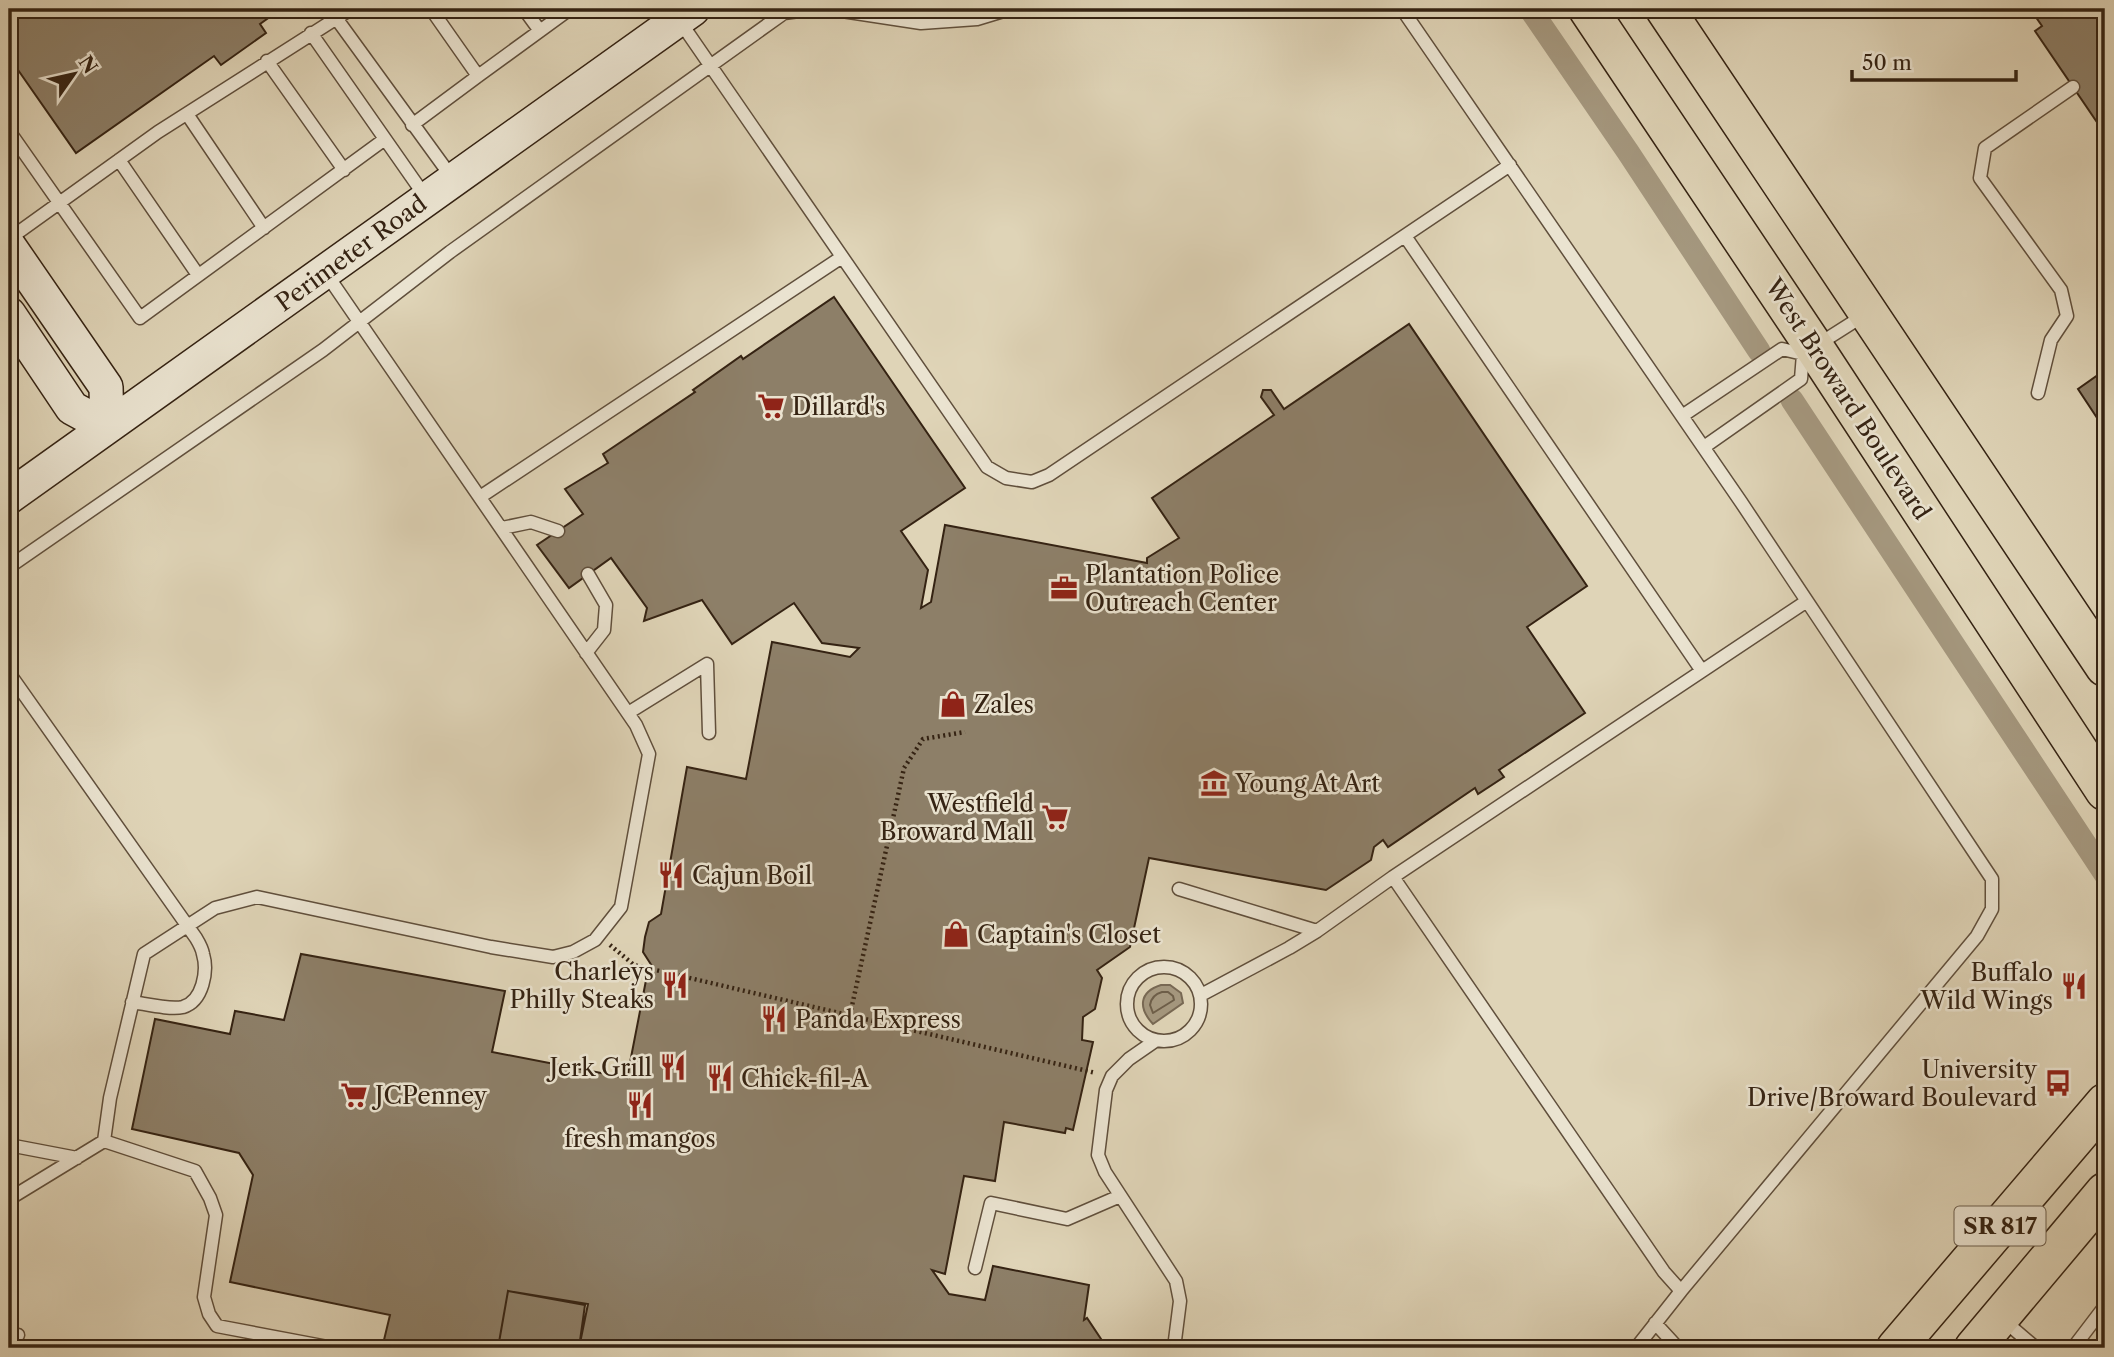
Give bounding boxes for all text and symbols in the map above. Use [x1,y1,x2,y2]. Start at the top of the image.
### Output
north arrow [38,38,108,108]
scale bar [1852,38,2016,82]
text: 50 m [1862,50,1912,75]
text: N [74,51,102,78]
street label: Perimeter Road [270,188,432,317]
street label: West Broward Boulevard [1759,272,1937,525]
supermarket icon: Dillard's [756,391,786,421]
place label: Dillard's [792,392,886,421]
place label: Plantation Police Outreach Center [1085,560,1279,617]
office icon: Plantation Police Outreach Center [1049,573,1079,603]
shop icon: Zales [938,689,968,719]
place label: Zales [974,690,1034,719]
museum icon: Young At Art [1199,768,1229,798]
place label: Young At Art [1234,769,1380,798]
place label: Westfield Broward Mall [880,789,1034,846]
supermarket icon: Westfield Broward Mall [1040,802,1070,832]
restaurant icon: Cajun Boil [656,860,686,890]
place label: Cajun Boil [692,861,812,890]
shop icon: Captain's Closet [941,919,971,949]
place label: Captain's Closet [977,920,1161,949]
place label: Charleys Philly Steaks [509,957,654,1014]
place label: Buffalo Wild Wings [1920,958,2053,1015]
restaurant icon: Charleys Philly Steaks [660,970,690,1000]
restaurant icon: Buffalo Wild Wings [2059,971,2089,1001]
restaurant icon: Panda Express [759,1004,789,1034]
place label: Panda Express [795,1005,961,1034]
restaurant icon: Jerk Grill [658,1052,688,1082]
place label: Jerk Grill [545,1053,652,1082]
place label: University Drive/Broward Boulevard [1747,1055,2038,1112]
restaurant icon: Chick-fil-A [705,1063,735,1093]
place label: Chick-fil-A [741,1064,870,1093]
bus stop icon: University Drive/Broward Boulevard [2043,1068,2073,1098]
supermarket icon: JCPenney [339,1080,369,1110]
place label: JCPenney [371,1081,488,1110]
restaurant icon: fresh mangos [625,1090,655,1120]
place label: fresh mangos [564,1124,716,1153]
road number: SR 817 [1954,1206,2046,1246]

